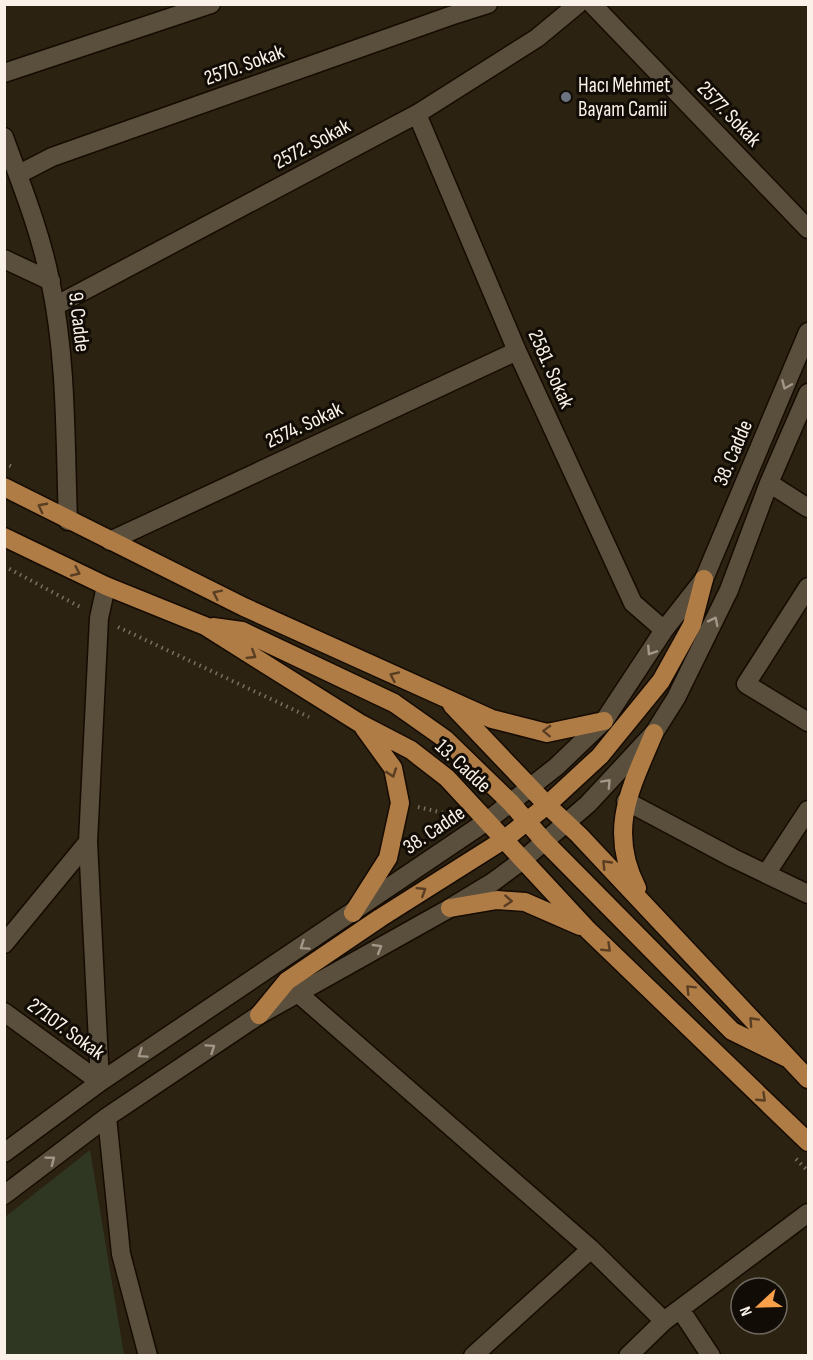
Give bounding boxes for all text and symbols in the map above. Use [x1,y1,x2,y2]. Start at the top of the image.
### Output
street label: 2570. Sokak [201,39,287,91]
place label: Hacı Mehmet Bayam Camii [578,73,670,122]
street label: 2577. Sokak [692,76,766,152]
marker: Hacı Mehmet Bayam Camii [559,90,573,104]
street label: 2572. Sokak [269,113,355,175]
street label: 9. Cadde [63,291,95,353]
street label: 2581. Sokak [523,326,579,412]
one-way arrow [781,379,793,390]
street label: 2574. Sokak [261,396,347,454]
street label: 38. Cadde [708,416,758,490]
one-way arrow [38,503,49,514]
one-way arrow [70,565,81,577]
one-way arrow [213,590,223,601]
one-way arrow [707,617,718,628]
one-way arrow [646,645,658,655]
one-way arrow [246,648,256,660]
one-way arrow [389,671,400,683]
one-way arrow [542,724,551,737]
street label: 13. Cadde [430,734,496,798]
one-way arrow [385,767,398,777]
one-way arrow [600,779,611,790]
street label: 38. Cadde [398,800,470,860]
one-way arrow [602,860,613,870]
one-way arrow [416,887,426,899]
one-way arrow [503,894,512,907]
one-way arrow [300,938,310,950]
one-way arrow [600,941,610,952]
one-way arrow [372,944,382,956]
one-way arrow [686,985,697,996]
street label: 27107. Sokak [22,993,110,1065]
one-way arrow [750,1018,761,1029]
one-way arrow [204,1044,215,1055]
one-way arrow [138,1047,149,1058]
one-way arrow [755,1090,766,1101]
one-way arrow [45,1156,56,1167]
north arrow [729,1276,789,1336]
text: N [736,1304,757,1319]

